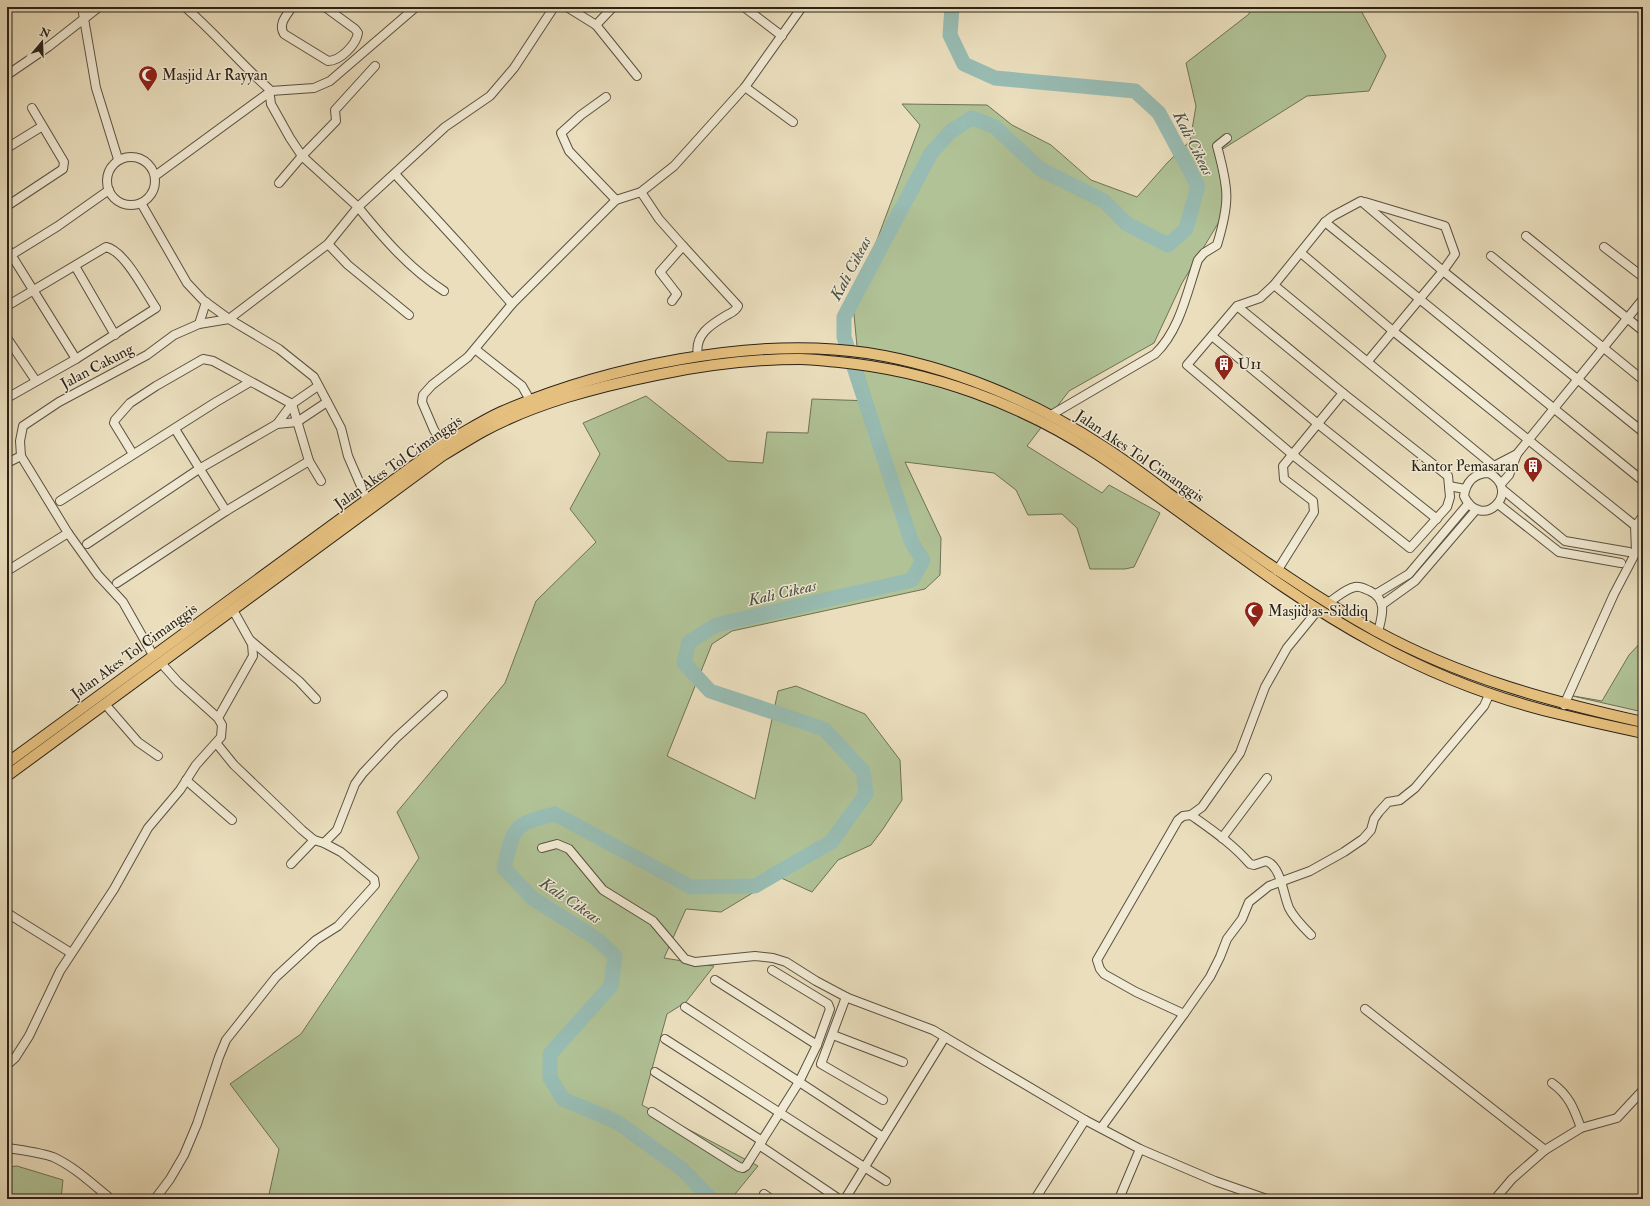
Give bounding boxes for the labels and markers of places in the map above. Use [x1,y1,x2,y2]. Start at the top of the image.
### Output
mosque icon: Masjid Ar Rayyan [137,64,159,92]
place label: Masjid Ar Rayyan [162,66,268,85]
building icon: U11 [1213,353,1235,381]
place label: U11 [1238,355,1261,374]
building icon: Kantor Pemasaran [1522,455,1544,483]
place label: Kantor Pemasaran [1411,457,1519,476]
mosque icon: Masjid as-Siddiq [1243,600,1265,628]
place label: Masjid as-Siddiq [1268,602,1368,621]

